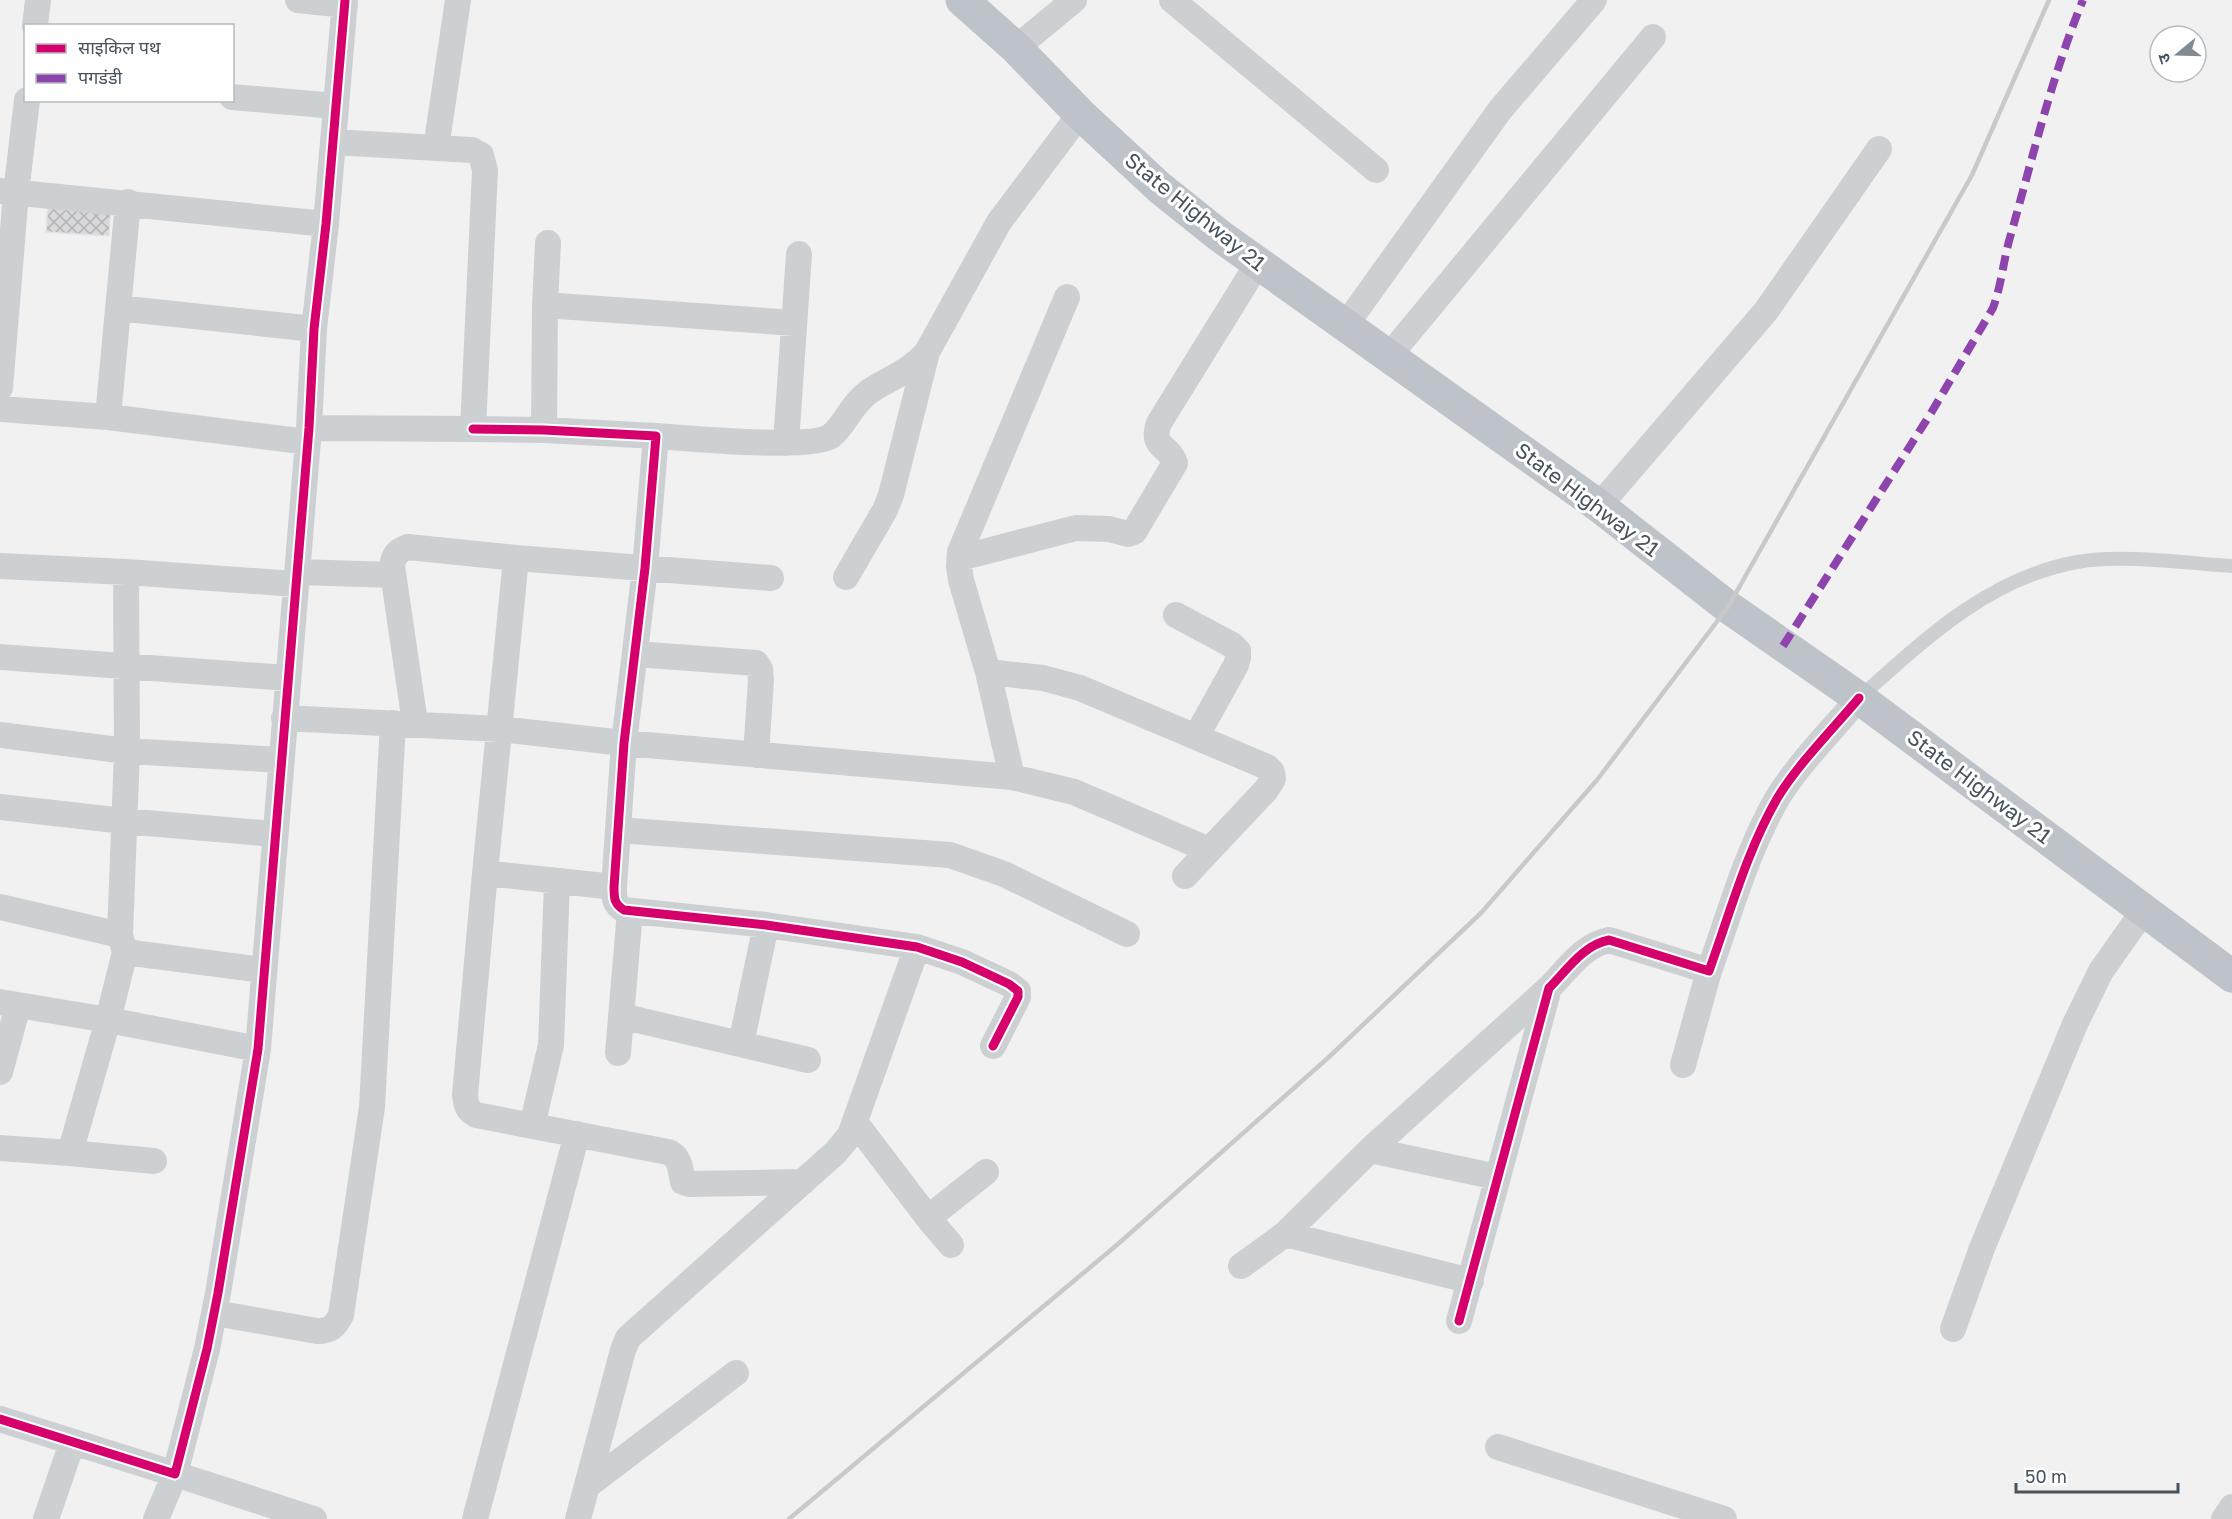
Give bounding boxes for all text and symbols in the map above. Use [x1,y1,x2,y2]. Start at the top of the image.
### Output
legend [24,24,234,102]
north arrow [2148,24,2208,84]
text: साइकिल पथ [78,36,161,58]
text: उ [2153,51,2175,67]
text: पगडंडी [78,66,123,88]
street label: State Highway 21 [1120,147,1271,276]
street label: State Highway 21 [1510,437,1665,562]
street label: State Highway 21 [1902,724,2057,849]
scale bar [2016,1456,2178,1494]
text: 50 m [2025,1465,2067,1487]

